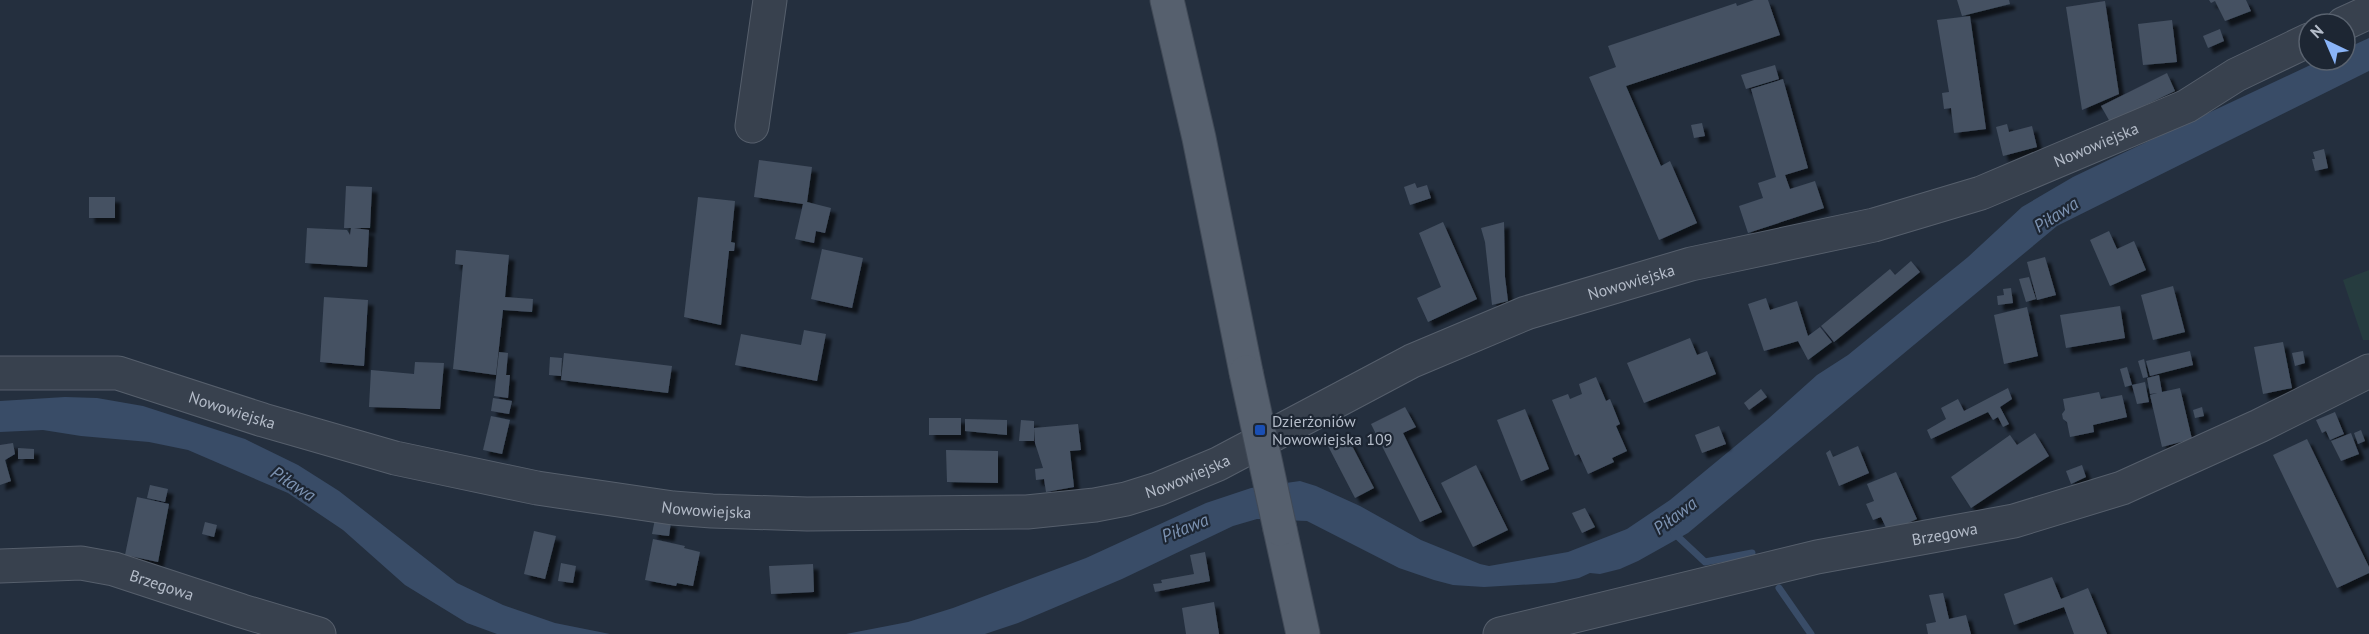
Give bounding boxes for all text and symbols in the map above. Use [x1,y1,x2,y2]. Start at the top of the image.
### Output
north arrow [2297,12,2357,72]
text: N [2306,20,2327,42]
street label: Nowowiejska [2051,118,2141,171]
water label: Piława [2029,191,2083,238]
street label: Nowowiejska [1585,259,1677,304]
street label: Nowowiejska [186,387,278,433]
place label: Dzierżoniów Nowowiejska 109 [1272,411,1392,449]
marker: Dzierżoniów Nowowiejska 109 [1253,423,1267,437]
street label: Nowowiejska [1143,450,1233,502]
water label: Piława [266,461,320,507]
water label: Piława [1648,492,1701,540]
street label: Nowowiejska [660,496,752,522]
water label: Piława [1158,508,1212,547]
street label: Brzegowa [1910,518,1979,549]
street label: Brzegowa [127,565,197,605]

